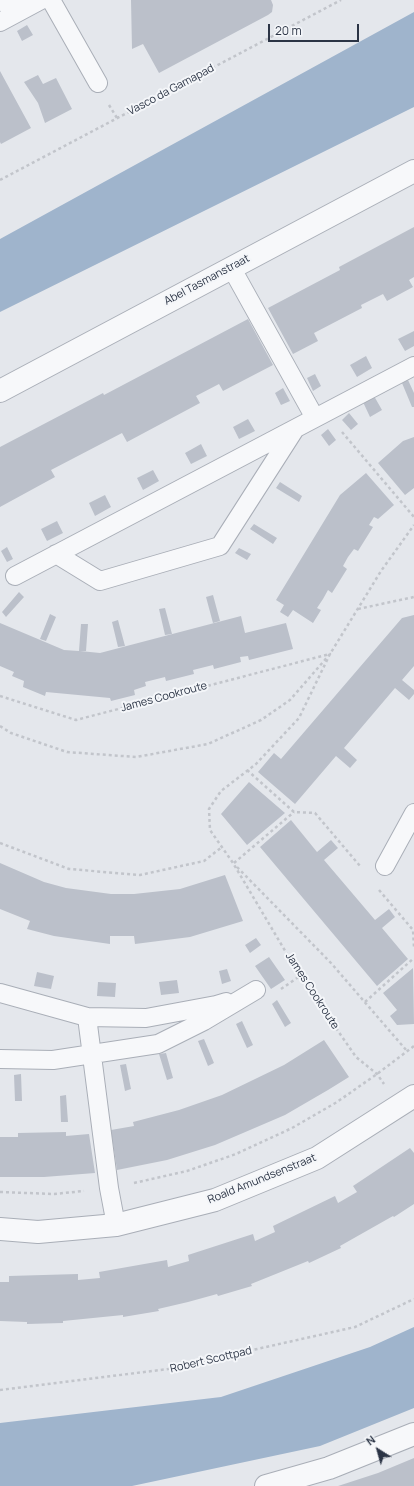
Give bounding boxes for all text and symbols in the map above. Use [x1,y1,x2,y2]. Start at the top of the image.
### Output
scale bar [270,16,361,42]
text: 20 m [275,22,302,39]
street label: Vasco da Gamapad [126,62,216,118]
street label: Abel Tasmanstraat [162,252,252,308]
street label: James Cookroute [119,679,209,715]
street label: James Cookroute [282,950,342,1032]
street label: Roald Amundsenstraat [206,1151,318,1207]
street label: Robert Scottpad [169,1344,253,1376]
north arrow [358,1430,398,1470]
text: N [363,1432,378,1448]

